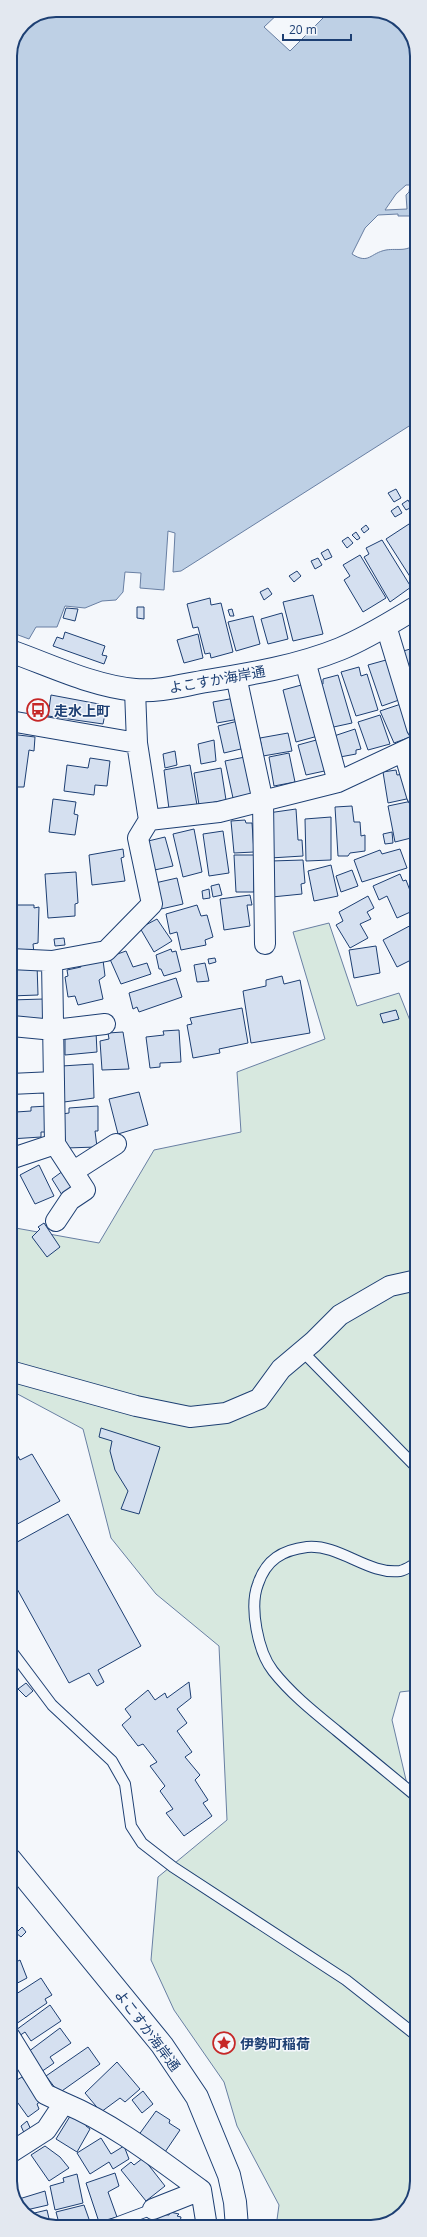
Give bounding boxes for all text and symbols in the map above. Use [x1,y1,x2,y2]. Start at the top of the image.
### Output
scale bar [283,16,351,42]
text: 20 m [289,21,317,38]
street label: よこすか海岸通 [167,661,267,697]
bus stop icon: 走水上町 [25,697,51,723]
place label: 走水上町 [54,701,110,720]
street label: よこすか海岸通 [111,1985,185,2075]
place icon: 伊勢町稲荷 [211,2030,237,2056]
place label: 伊勢町稲荷 [240,2034,310,2053]

